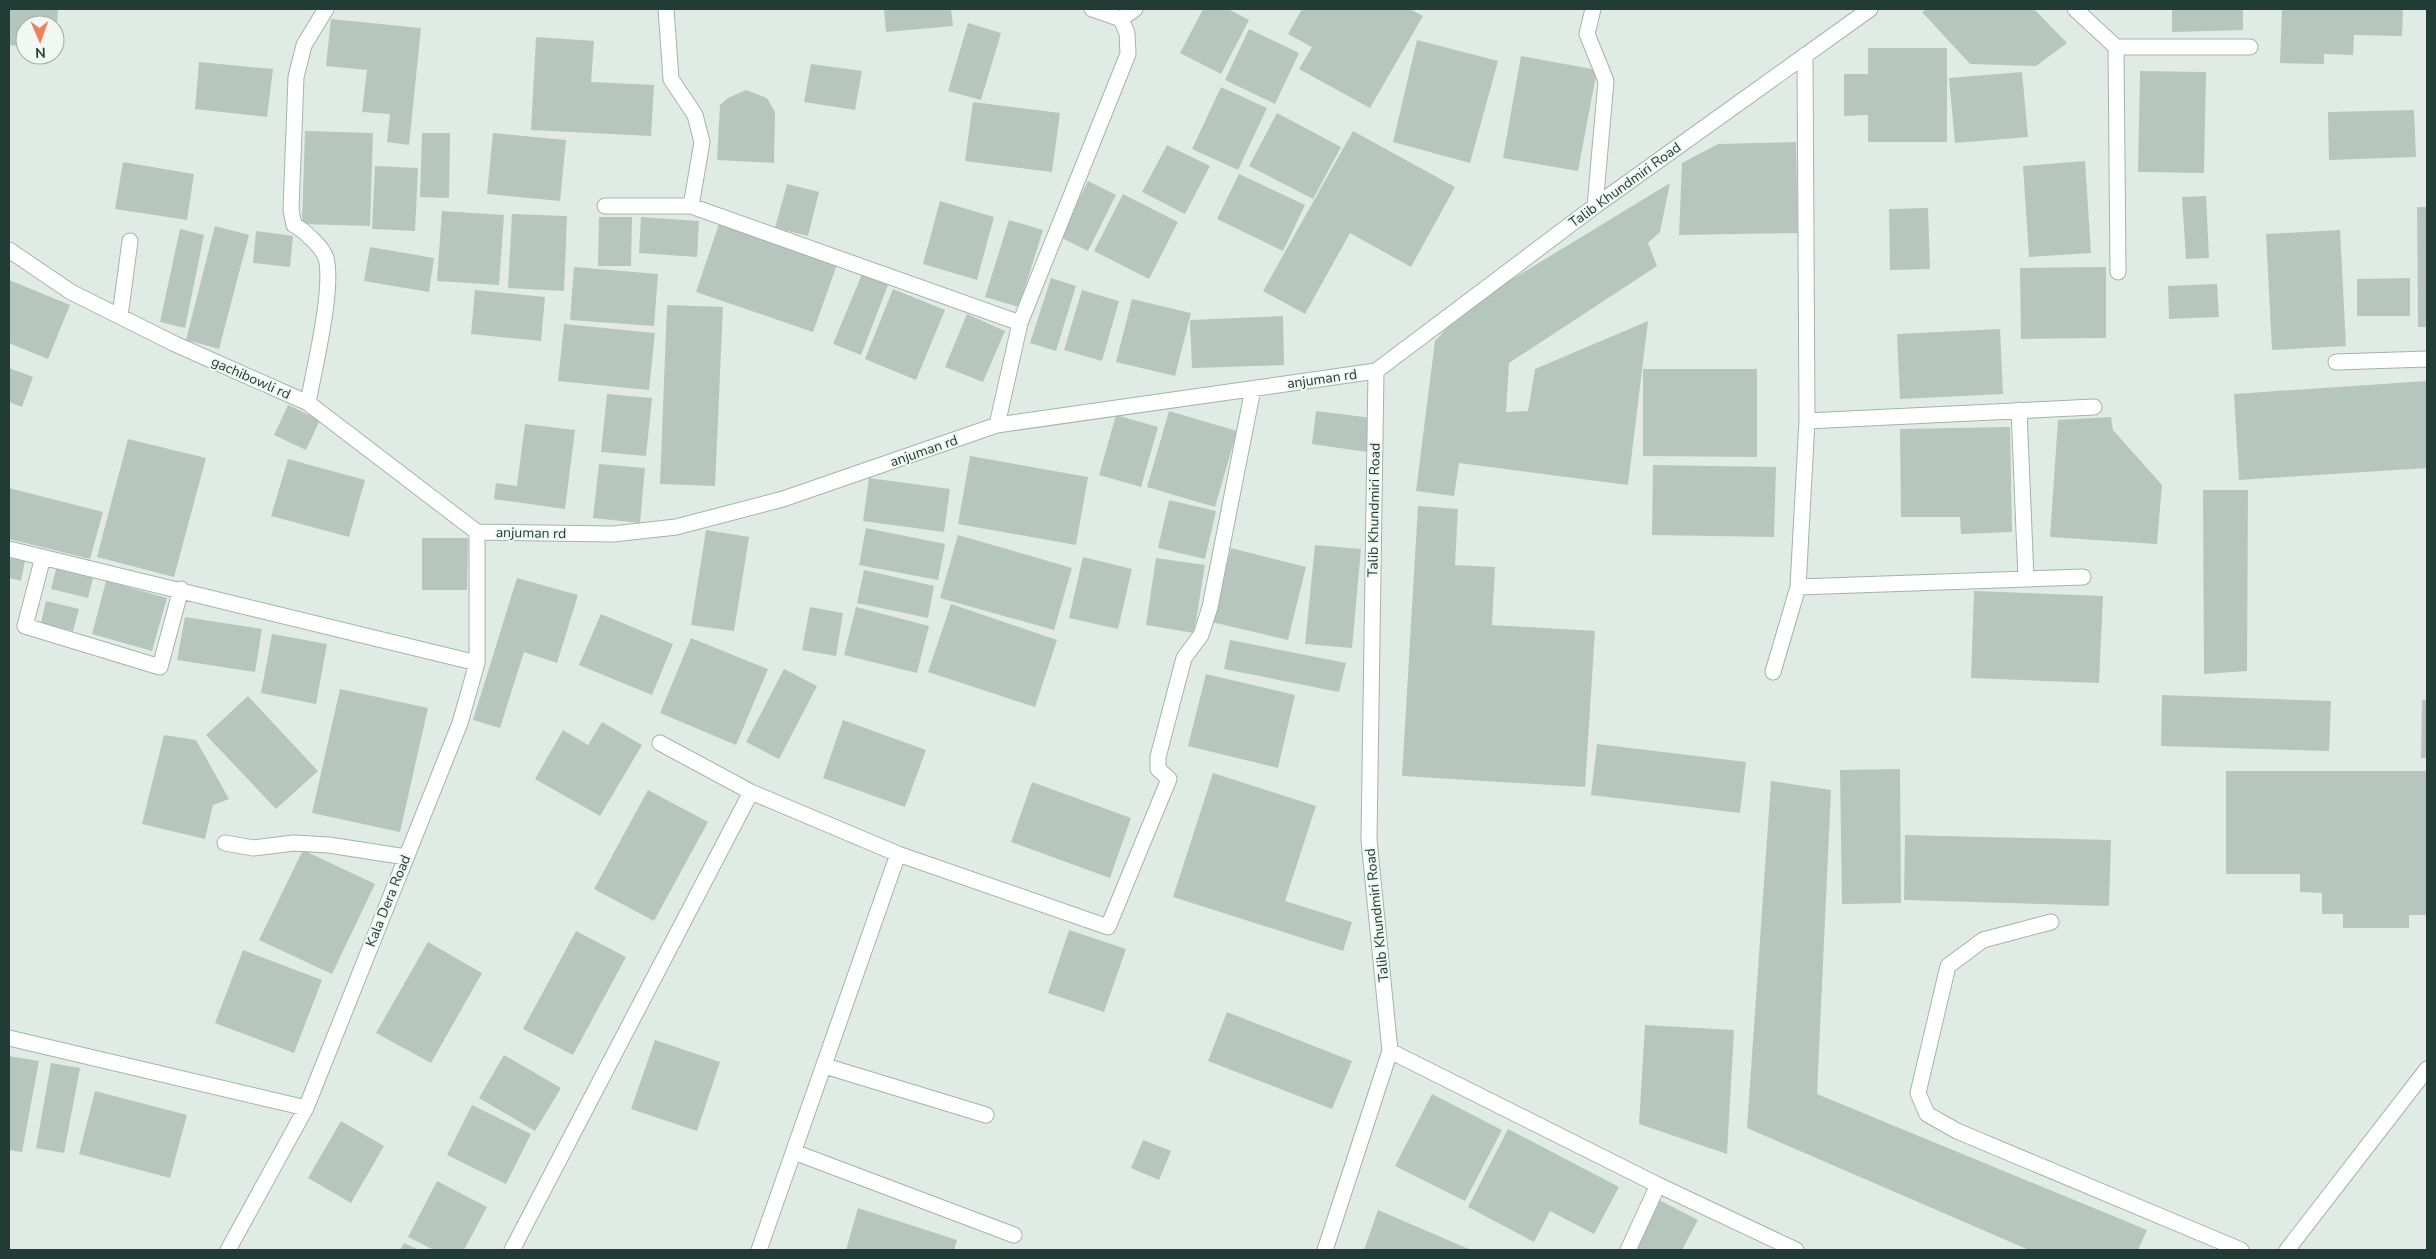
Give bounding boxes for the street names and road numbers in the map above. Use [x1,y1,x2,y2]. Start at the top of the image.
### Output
street label: Talib Khundmiri Road [1565,138,1685,232]
street label: gachibowli rd [208,352,294,404]
street label: anjuman rd [1286,365,1358,393]
street label: anjuman rd [888,431,960,471]
street label: Talib Khundmiri Road [1363,443,1385,577]
street label: anjuman rd [496,523,566,543]
street label: Talib Khundmiri Road [1361,847,1393,983]
street label: Kala Dera Road [361,852,415,950]

